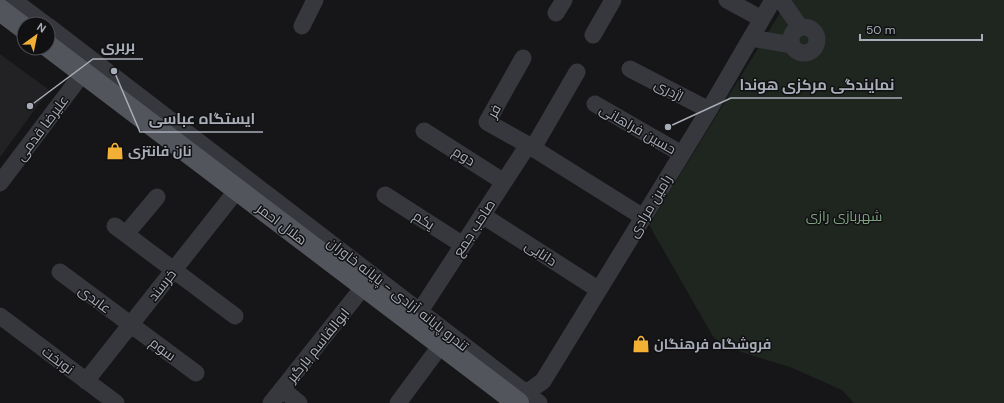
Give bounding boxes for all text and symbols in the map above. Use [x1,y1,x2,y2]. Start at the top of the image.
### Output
north arrow [16,16,56,56]
scale bar [860,16,982,42]
text: N [34,20,49,36]
text: 50 m [866,22,895,38]
callout: بربری [93,32,143,59]
text: بربری [101,36,135,56]
callout: نمایندگی مرکزی هوندا [731,71,902,98]
street label: اژدری [651,75,687,105]
text: نمایندگی مرکزی هوندا [740,75,894,95]
street label: علیرضا قدمی [11,92,73,164]
street label: حسین فراهانی [597,100,679,158]
street label: فر [483,101,505,122]
callout: ایستگاه عباسی [140,105,263,132]
text: ایستگاه عباسی [149,109,255,129]
shop icon: نان فانتزی [105,141,125,161]
place label: نان فانتزی [128,142,192,160]
street label: دوم [449,142,479,171]
street label: رامین مرادی [624,171,676,241]
street label: صاحب جمع [449,196,499,260]
street label: هلال احمر [252,199,311,249]
street label: یکم [409,206,438,234]
park label: شهربازی رازی [806,207,882,225]
street label: تندرو پایانه آزادی - پایانه خاوران [323,233,473,356]
street label: دانایی [522,236,560,270]
street label: خرسند [144,266,180,304]
street label: عابدی [75,281,115,317]
street label: ابوالقاسم بارگیر [282,304,354,387]
street label: سوم [146,333,180,366]
shop icon: فروشگاه فرهنگان [631,334,651,354]
place label: فروشگاه فرهنگان [654,335,771,353]
street label: نوبخت [38,342,78,378]

